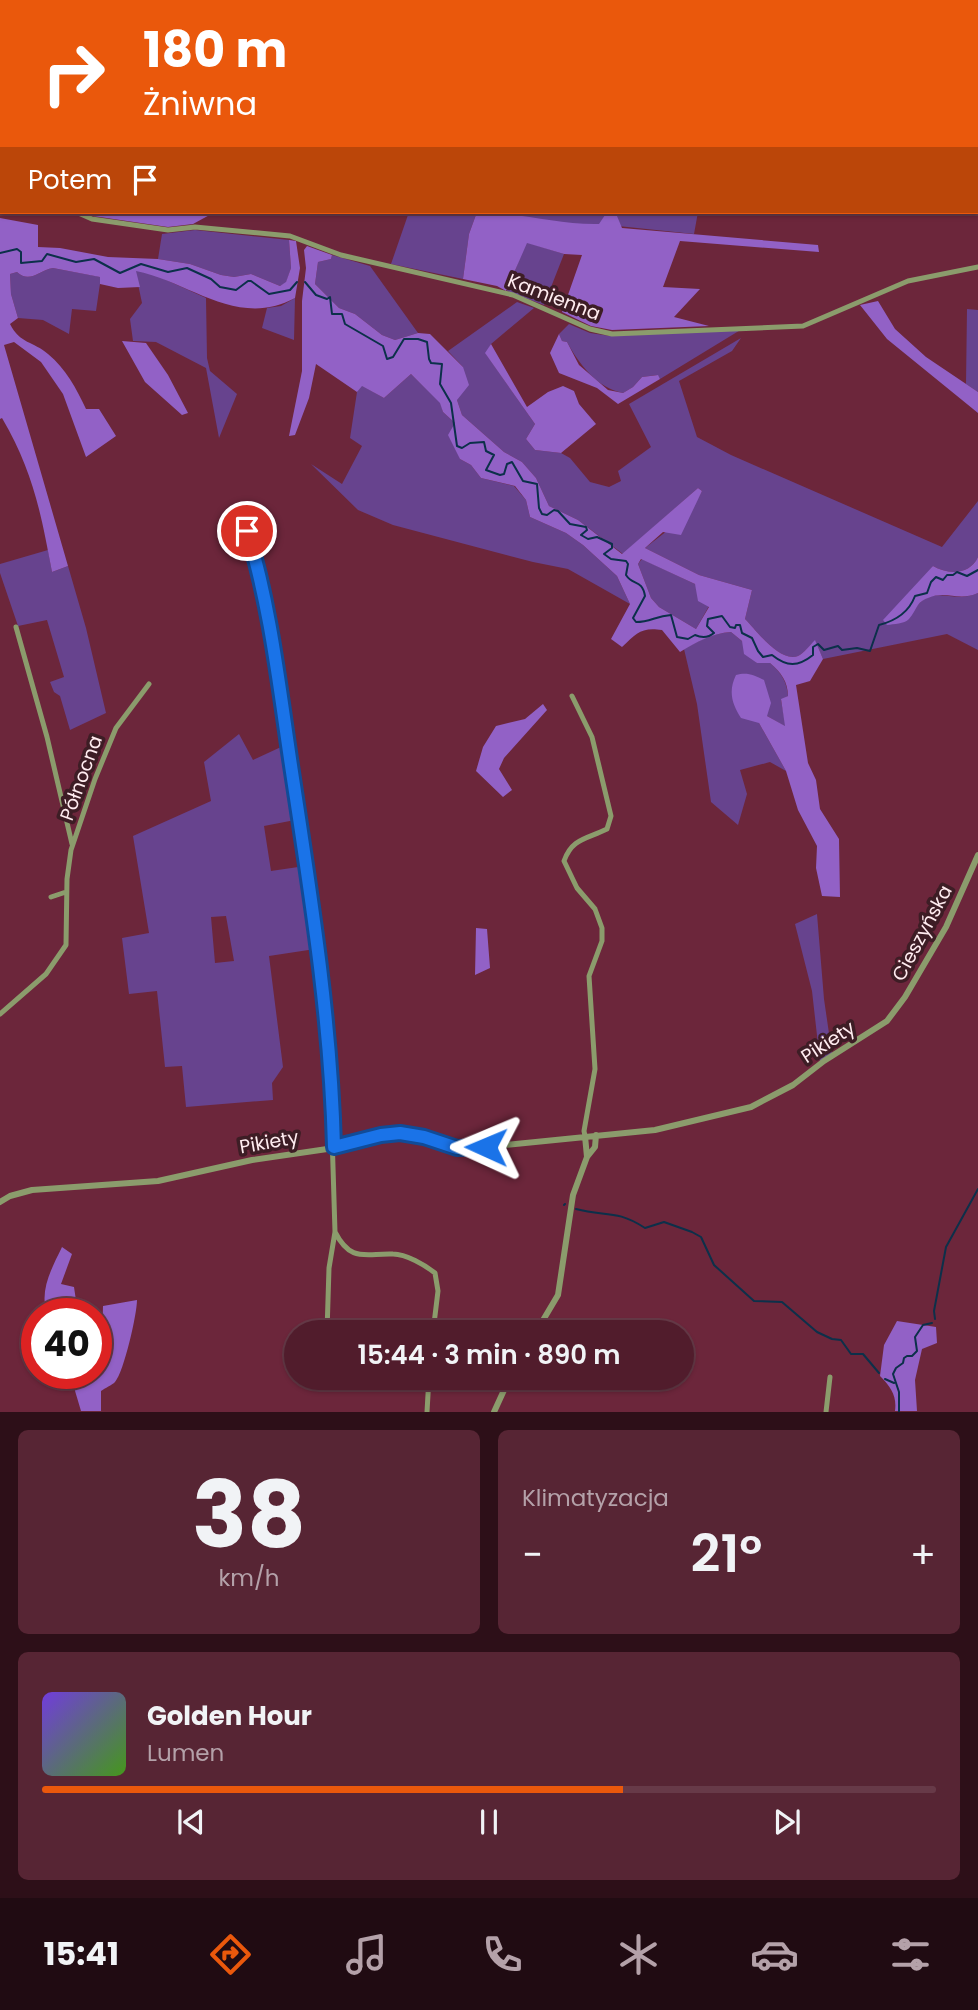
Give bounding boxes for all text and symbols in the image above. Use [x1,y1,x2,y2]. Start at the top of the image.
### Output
text: 180 m [143,16,287,84]
icon: right [28,28,119,119]
text: Żniwna [143,81,257,126]
icon: arrive [126,161,164,199]
text: Potem [28,162,112,198]
street label: Kamienna [504,267,604,327]
pin [217,501,277,561]
icon: arrive [228,512,266,550]
street label: Północna [53,732,109,824]
street label: Cieszyńska [885,880,959,986]
street label: Pikiety [796,1014,861,1070]
position arrow [449,1110,523,1184]
street label: Pikiety [237,1123,301,1160]
speed limit sign: 40 [21,1298,112,1389]
text: 15:44 · 3 min · 890 m [358,1337,620,1373]
text: 38 [192,1451,306,1579]
text: Klimatyzacja [522,1482,669,1514]
text: 21° [691,1517,762,1590]
text: − [522,1528,543,1581]
text: + [910,1528,936,1581]
text: km/h [218,1562,280,1594]
text: Golden Hour [147,1698,312,1734]
text: Lumen [147,1737,224,1769]
icon: previous [172,1803,210,1841]
icon: pause [470,1803,508,1841]
icon: next [768,1803,806,1841]
icon: directions [206,1930,255,1979]
icon: music [342,1930,391,1979]
icon: phone [478,1930,527,1979]
icon: climate [614,1930,663,1979]
icon: car [750,1930,799,1979]
icon: filters [886,1930,935,1979]
text: 15:41 [43,1931,119,1976]

